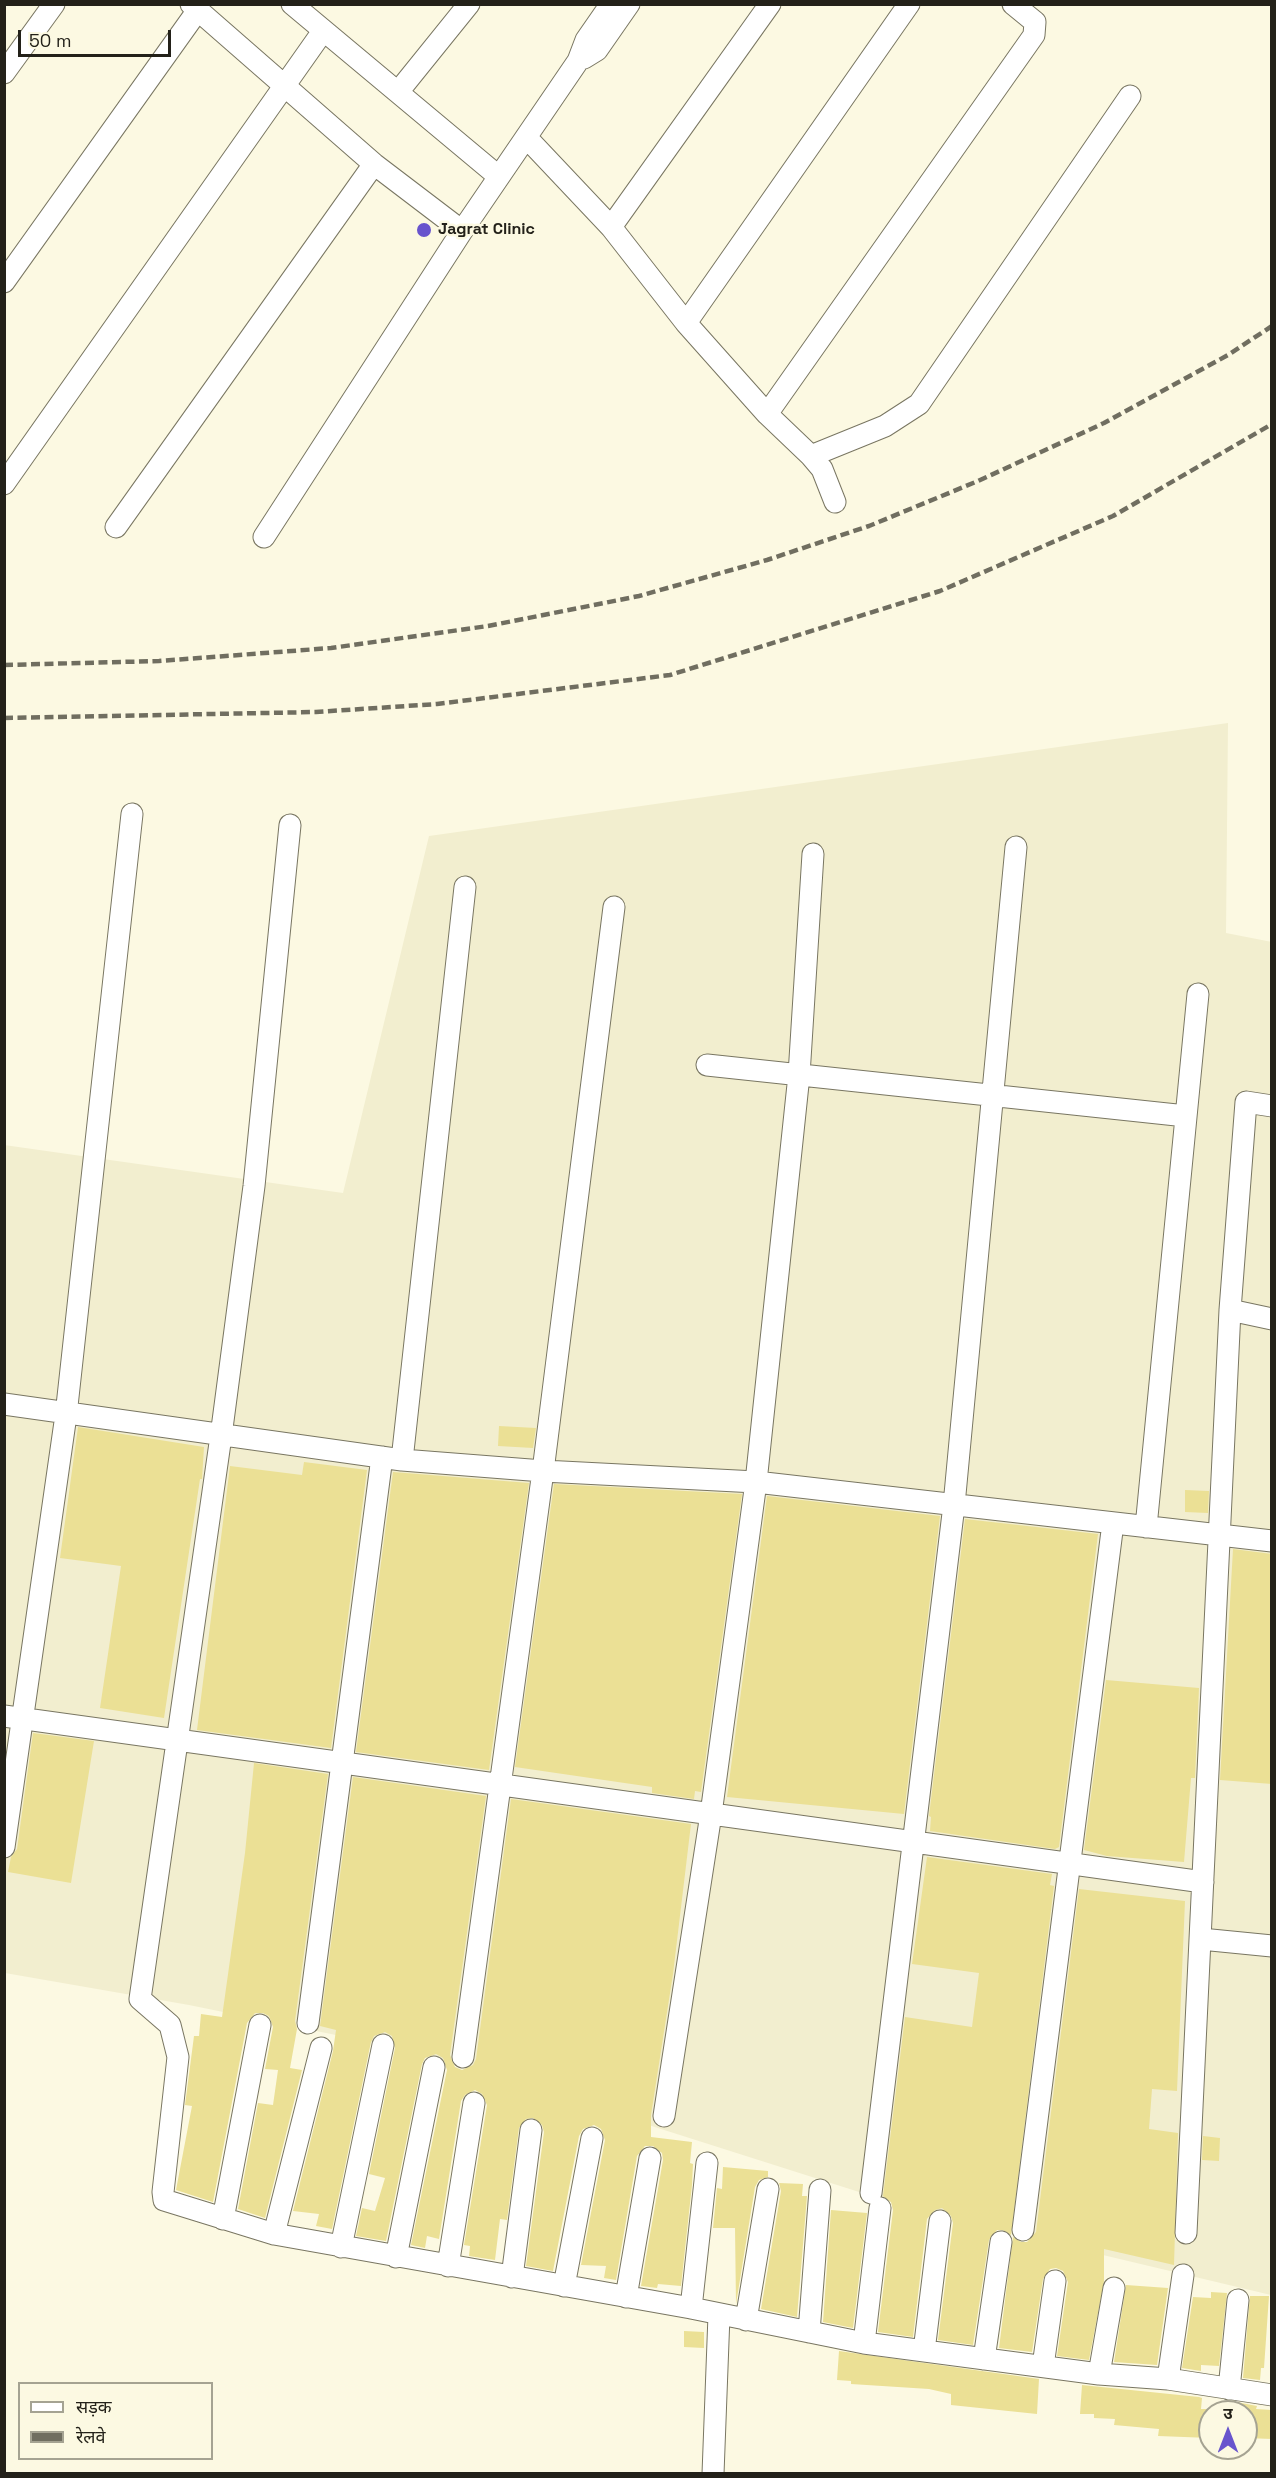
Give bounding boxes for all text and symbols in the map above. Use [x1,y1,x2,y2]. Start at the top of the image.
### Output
scale bar [21,18,174,56]
text: 50 m [29,29,71,52]
place label: Jagrat Clinic [438,220,535,240]
marker: Jagrat Clinic [415,221,433,239]
legend [18,2382,213,2460]
text: सड़क [76,2395,112,2418]
north arrow [1198,2400,1258,2460]
text: उ [1223,2403,1233,2424]
text: रेलवे [76,2425,106,2448]

